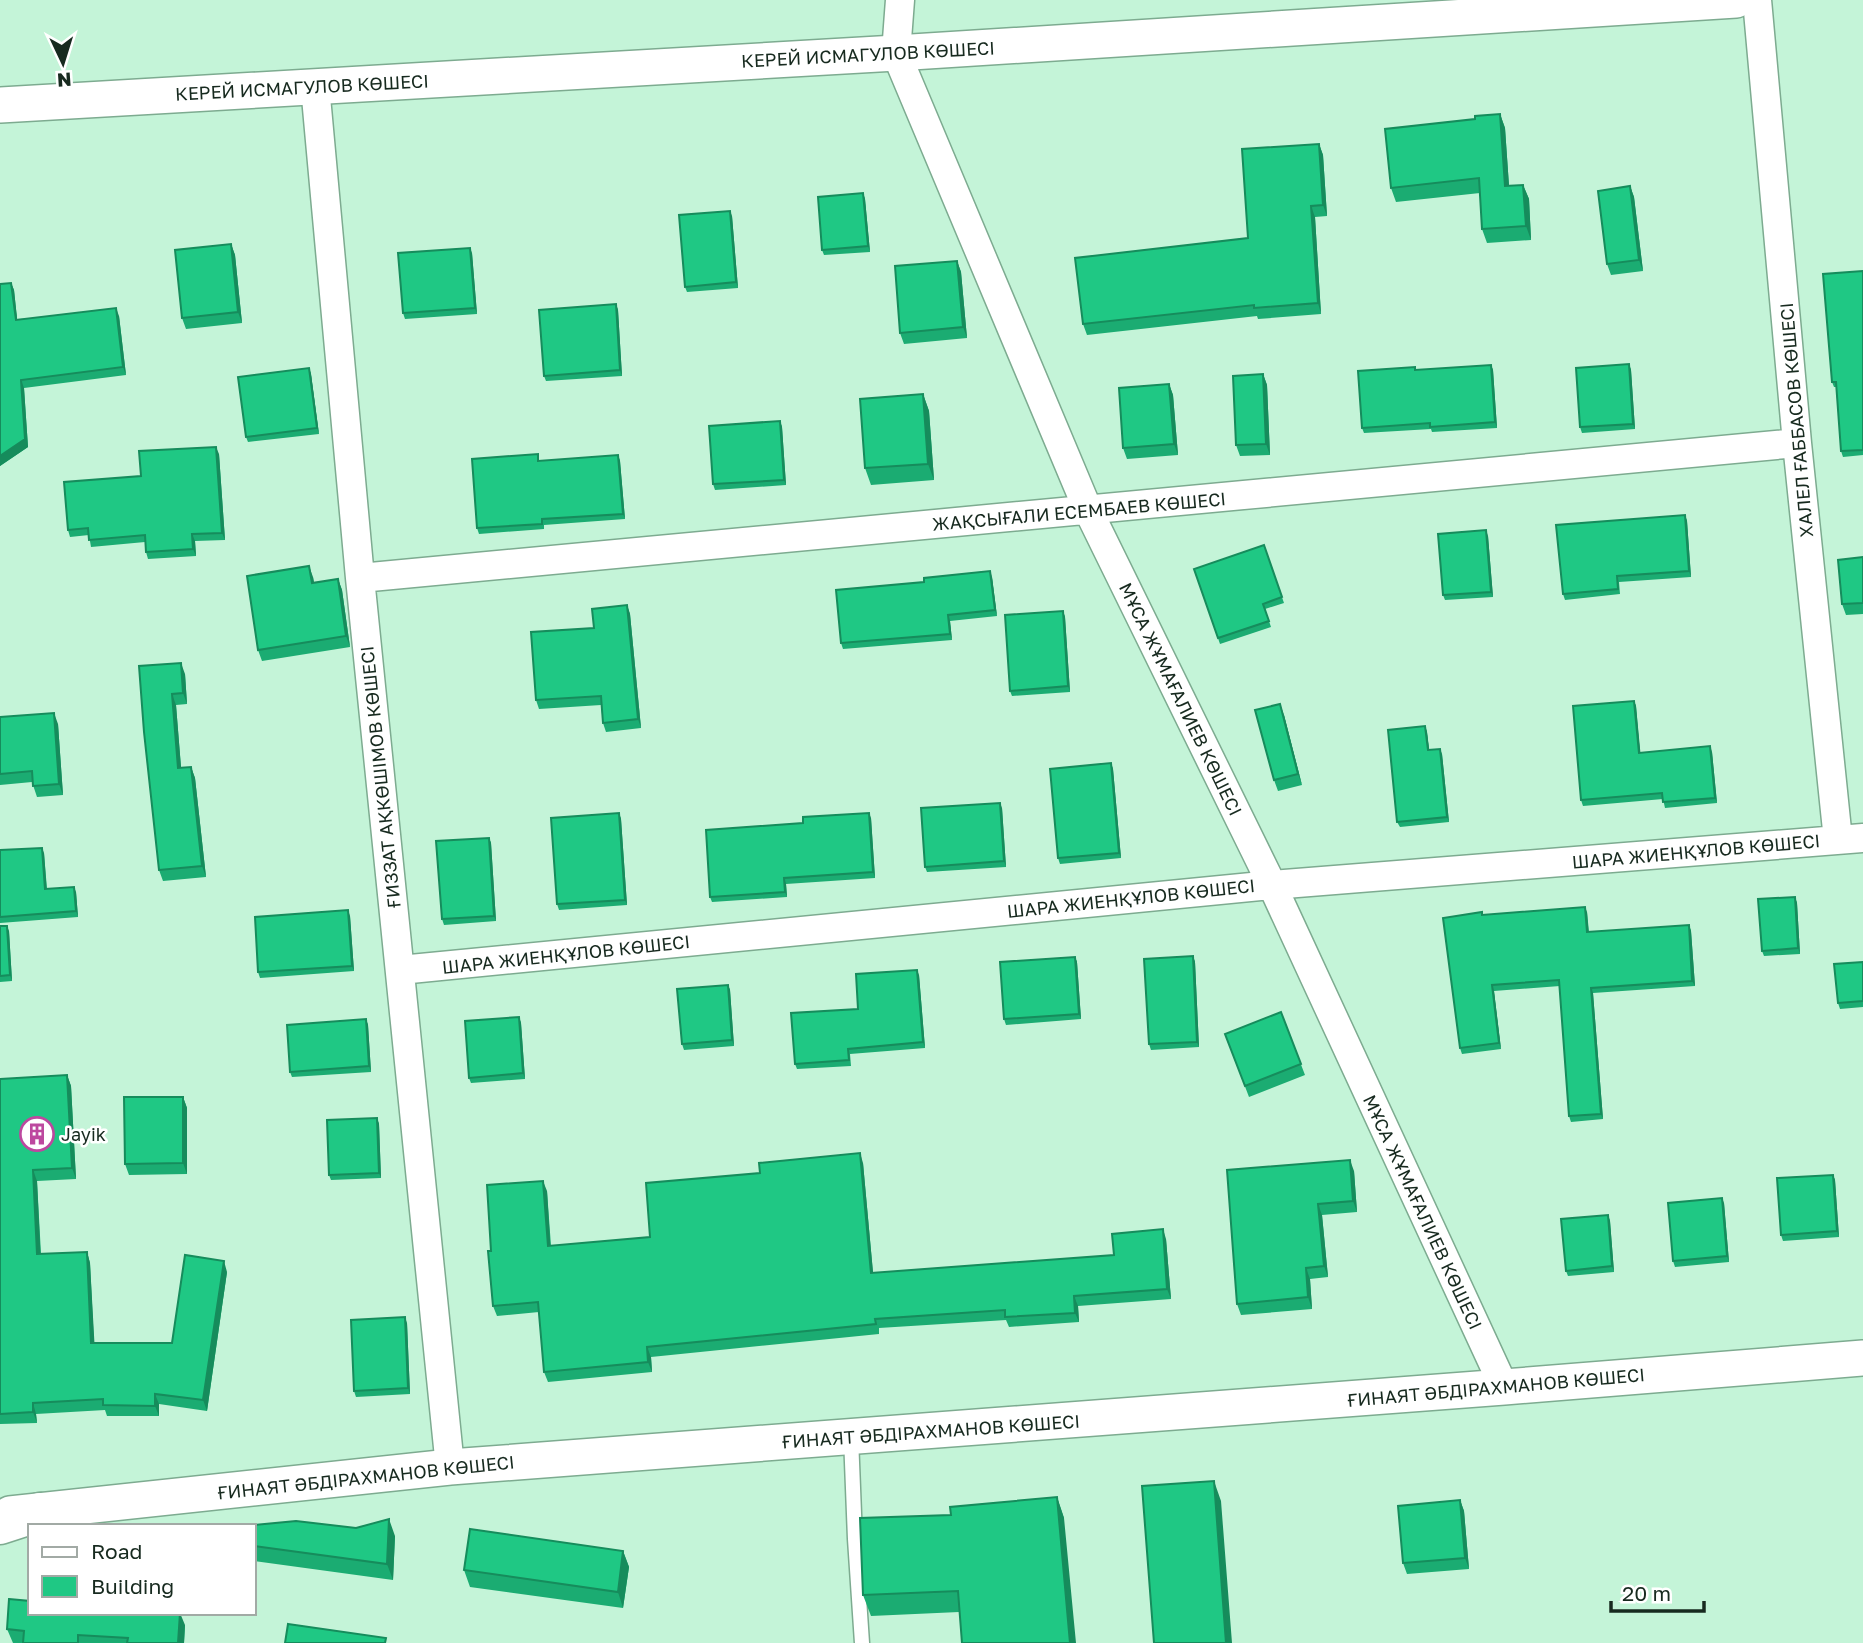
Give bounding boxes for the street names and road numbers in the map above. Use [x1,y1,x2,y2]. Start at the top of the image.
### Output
street label: КЕРЕЙ ИСМАГУЛОВ КӨШЕСІ [741,36,995,72]
street label: КЕРЕЙ ИСМАГУЛОВ КӨШЕСІ [175,69,429,105]
street label: ХАЛЕЛ ҒАББАСОВ КӨШЕСІ [1775,302,1817,538]
street label: ЖАҚСЫҒАЛИ ЕСЕМБАЕВ КӨШЕСI [931,487,1227,535]
street label: МҰСА ЖҰМАҒАЛИЕВ КӨШЕСІ [1115,579,1247,819]
street label: ҒИЗЗАТ АҚКӨШІМОВ КӨШЕСI [355,645,405,909]
street label: ШАРА ЖИЕНҚҰЛОВ КӨШЕСІ [1571,829,1821,873]
street label: ШАРА ЖИЕНҚҰЛОВ КӨШЕСІ [1006,874,1256,922]
street label: ШАРА ЖИЕНҚҰЛОВ КӨШЕСІ [441,930,691,978]
street label: МҰСА ЖҰМАҒАЛИЕВ КӨШЕСІ [1359,1091,1487,1333]
street label: ҒИНАЯТ ӘБДІРАХМАНОВ КӨШЕСІ [1346,1363,1646,1411]
street label: ҒИНАЯТ ӘБДІРАХМАНОВ КӨШЕСІ [781,1410,1081,1452]
street label: ҒИНАЯТ ӘБДІРАХМАНОВ КӨШЕСІ [216,1450,516,1504]

